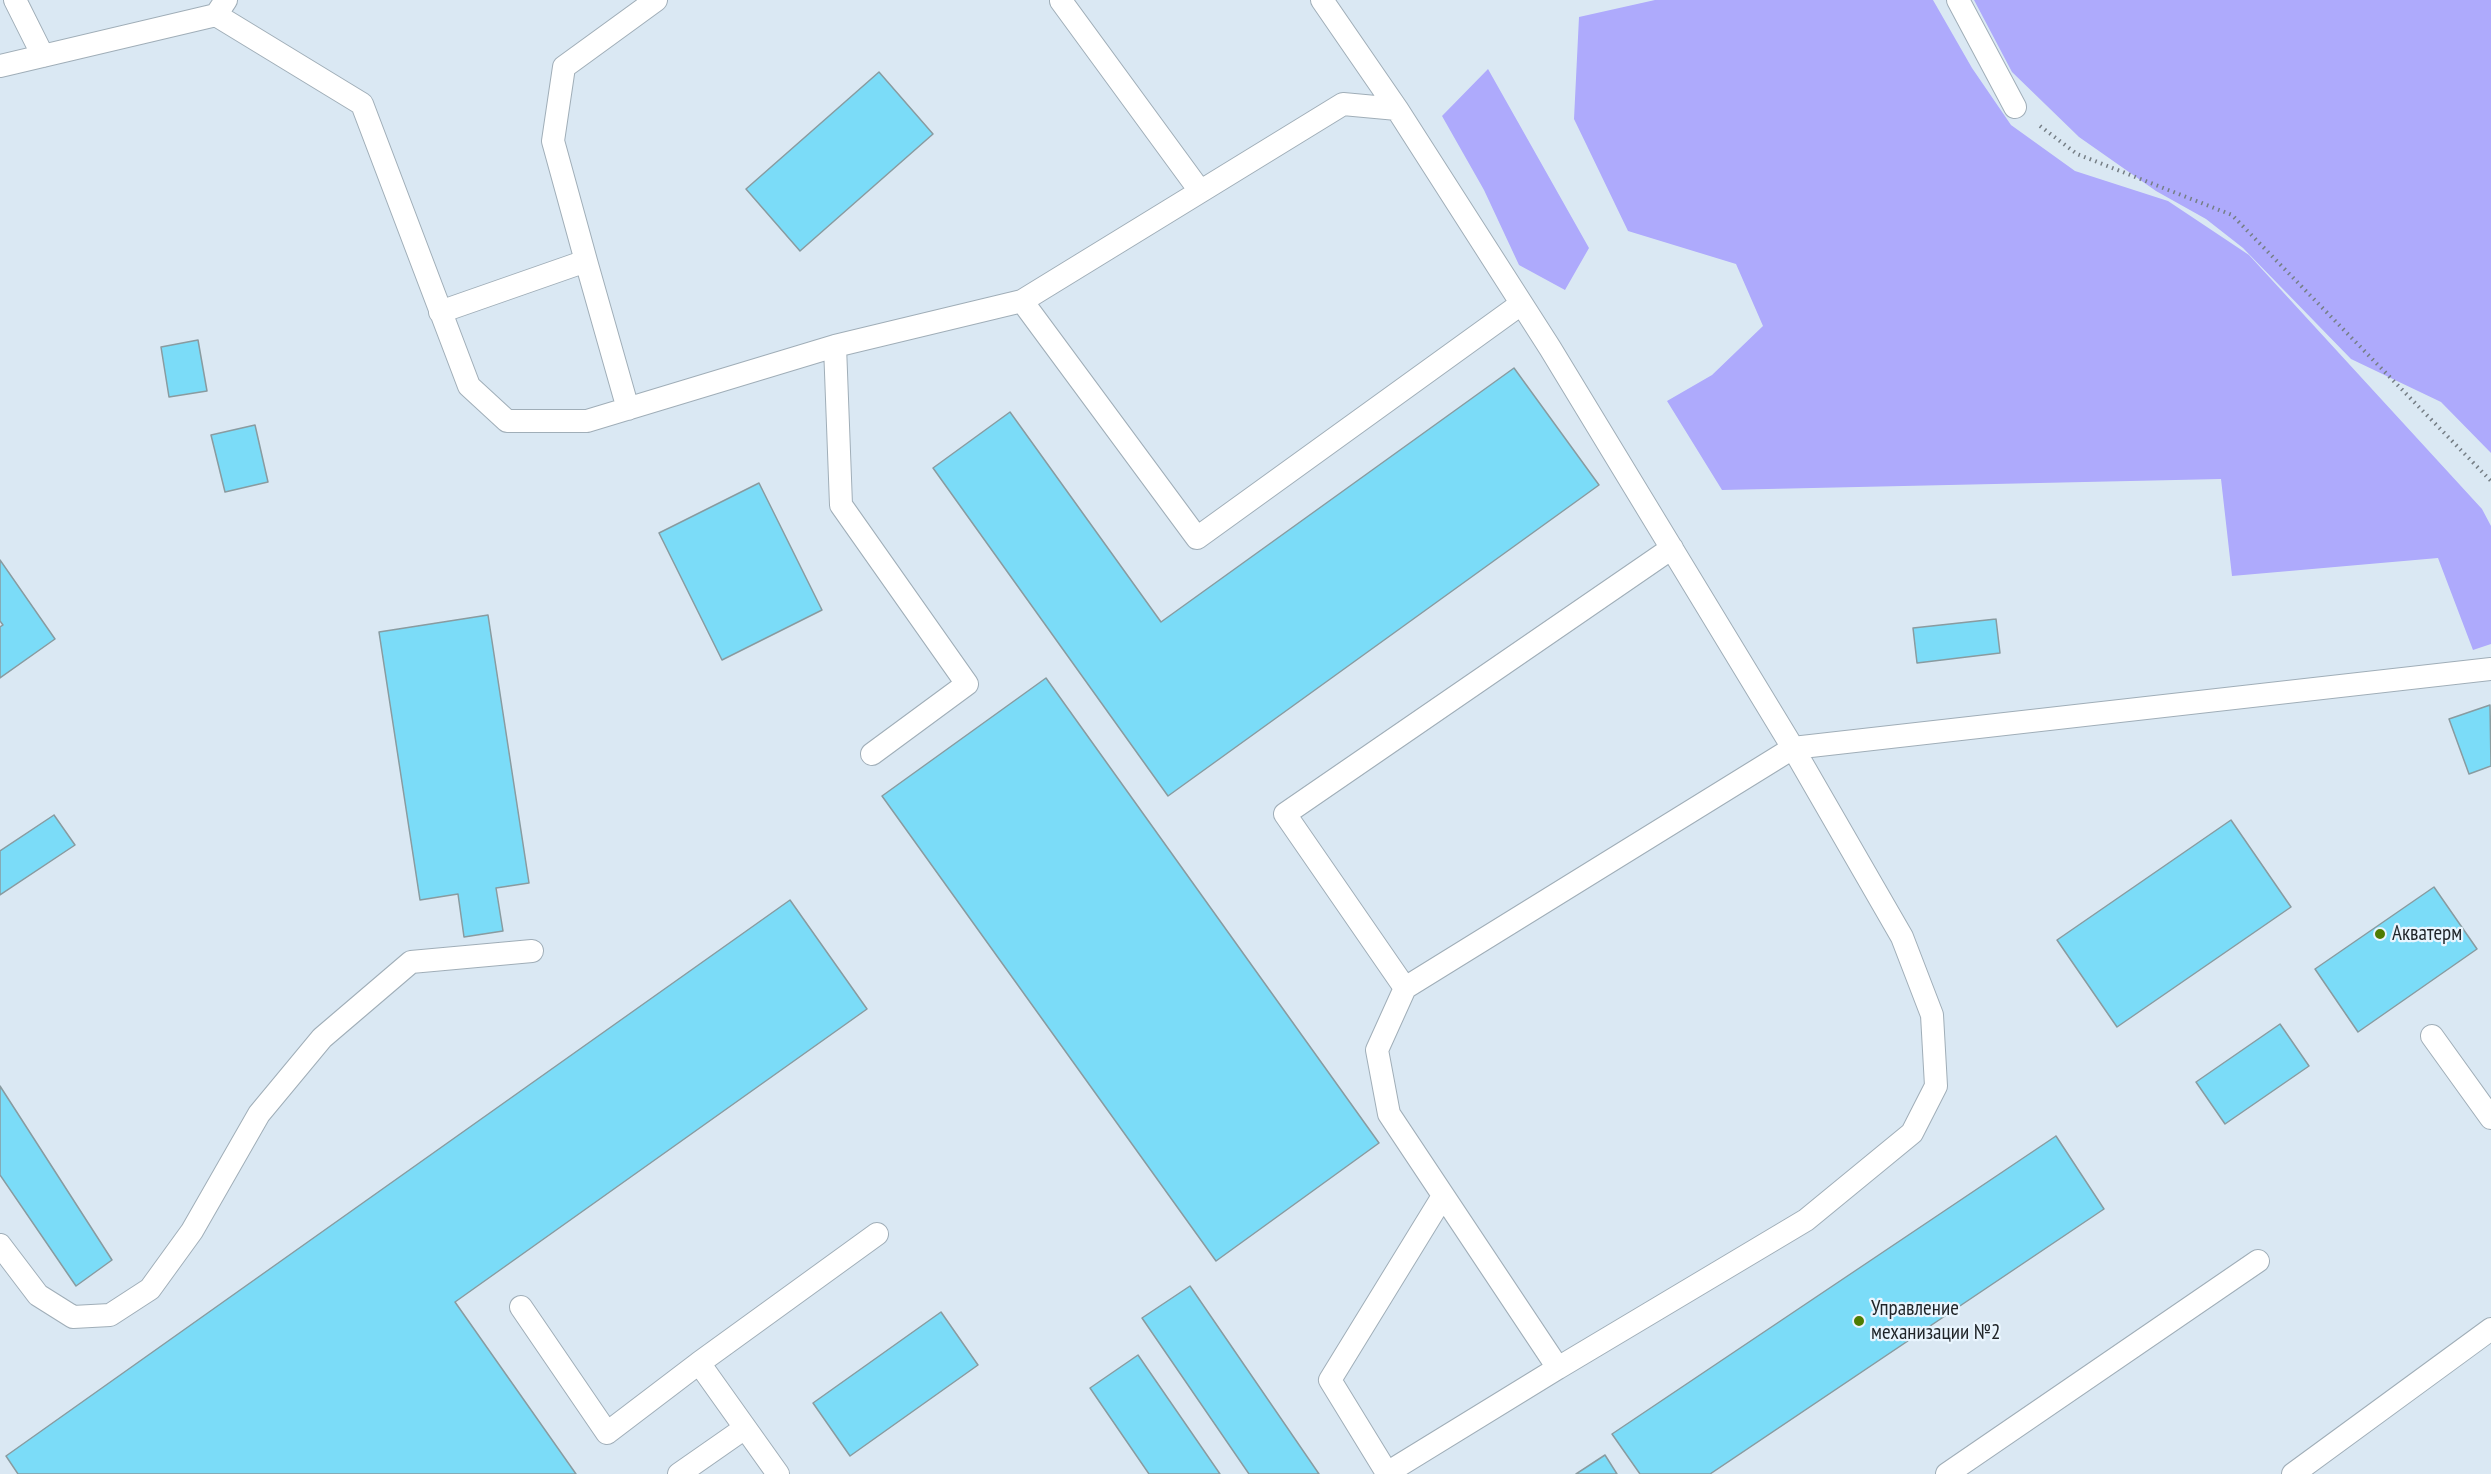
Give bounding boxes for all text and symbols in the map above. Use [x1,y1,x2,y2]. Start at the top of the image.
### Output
place label: Акватерм [2392,921,2462,947]
marker: Акватерм [2373,927,2387,941]
place label: Управление механизации №2 [1871,1296,2000,1346]
marker: Управление механизации №2 [1852,1314,1866,1328]

